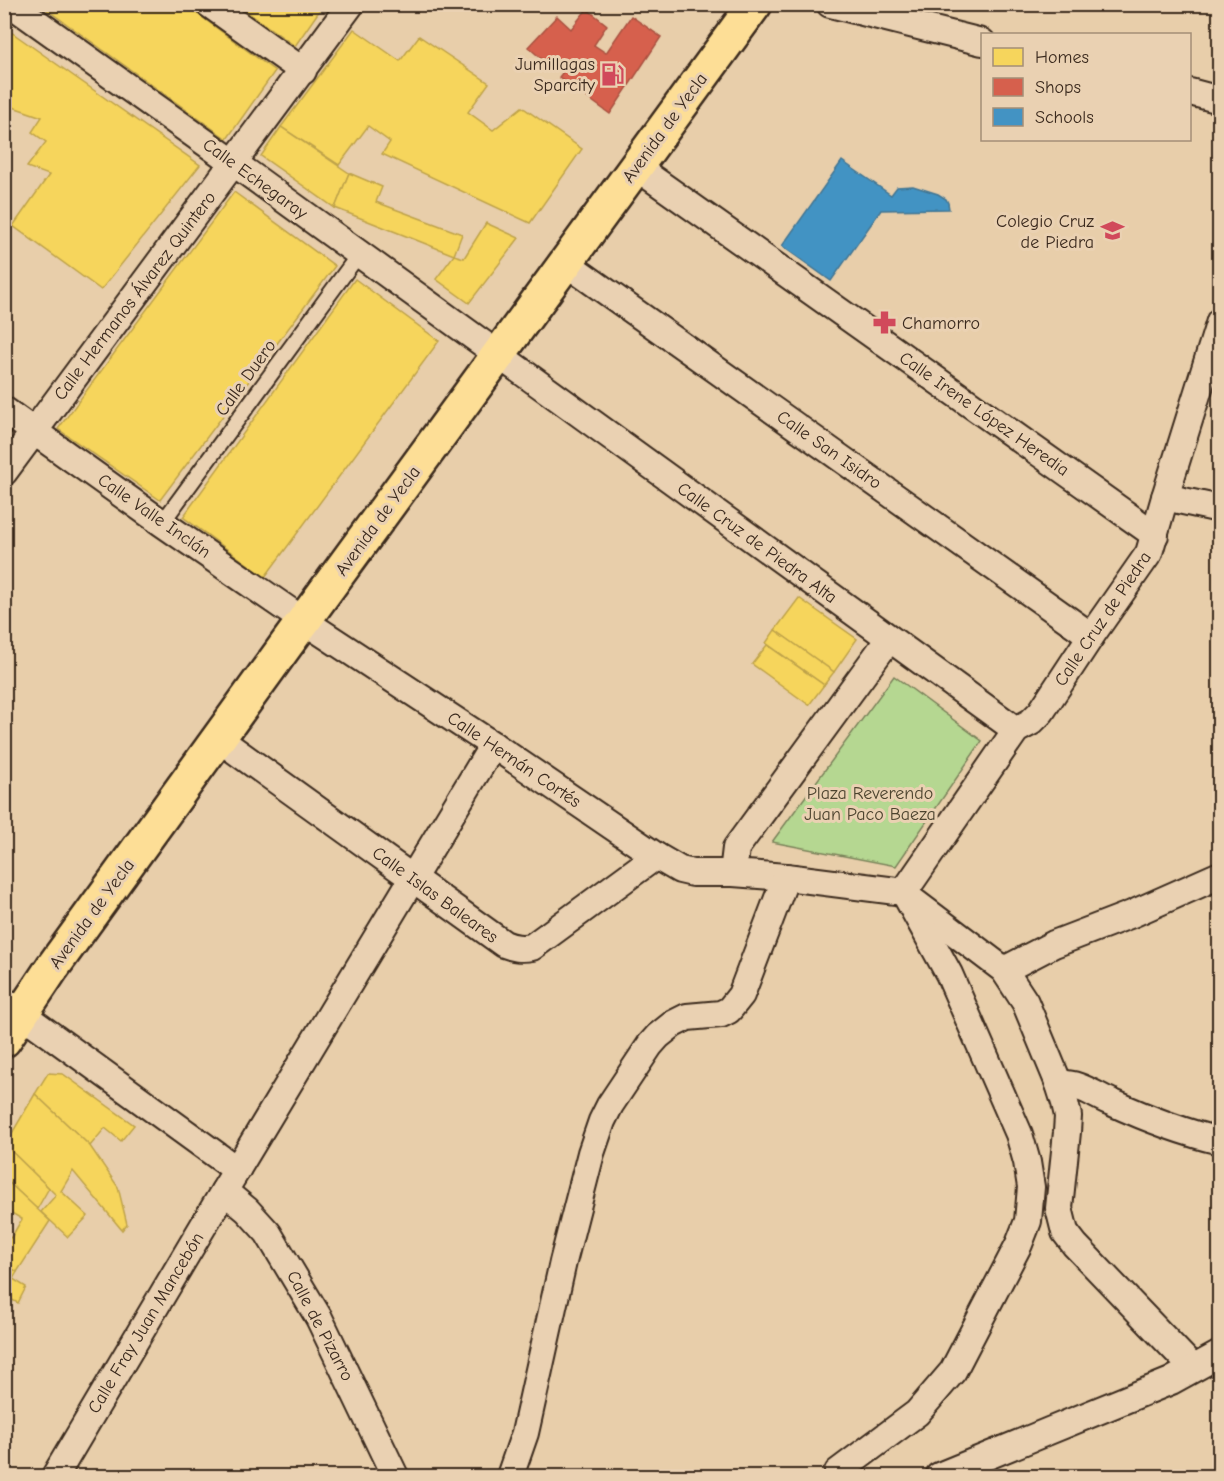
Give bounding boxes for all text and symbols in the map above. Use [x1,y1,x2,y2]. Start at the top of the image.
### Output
legend [981,33,1191,141]
text: Homes [1035,47,1089,68]
place label: Jumillagas Sparcity [515,54,596,96]
fuel station icon: Jumillagas Sparcity [600,61,626,87]
street label: Avenida de Yecla [618,69,712,187]
text: Shops [1035,77,1081,98]
text: Schools [1035,107,1094,128]
street label: Calle Echegaray [198,134,312,225]
street label: Calle Hermanos Álvarez Quintero [49,187,220,405]
place label: Colegio Cruz de Piedra [996,211,1094,253]
school or university icon: Colegio Cruz de Piedra [1099,218,1125,244]
pharmacy icon: Chamorro [871,310,897,336]
place label: Chamorro [902,313,980,334]
street label: Calle Duero [211,336,281,420]
street label: Calle Irene López Heredia [895,347,1073,481]
street label: Calle San Isidro [773,406,885,494]
street label: Avenida de Yecla [331,462,425,580]
street label: Calle Valle Inclán [94,469,214,563]
street label: Calle Cruz de Piedra Alta [673,478,841,608]
street label: Calle Cruz de Piedra [1050,548,1156,690]
street label: Calle Hernán Cortés [443,708,585,812]
park label: Plaza Reverendo Juan Paco Baeza [804,783,936,825]
street label: Calle Islas Baleares [368,842,502,948]
street label: Avenida de Yecla [45,855,139,973]
street label: Calle Fray Juan Mancebón [84,1229,208,1417]
street label: Calle de Pizarro [282,1267,358,1385]

